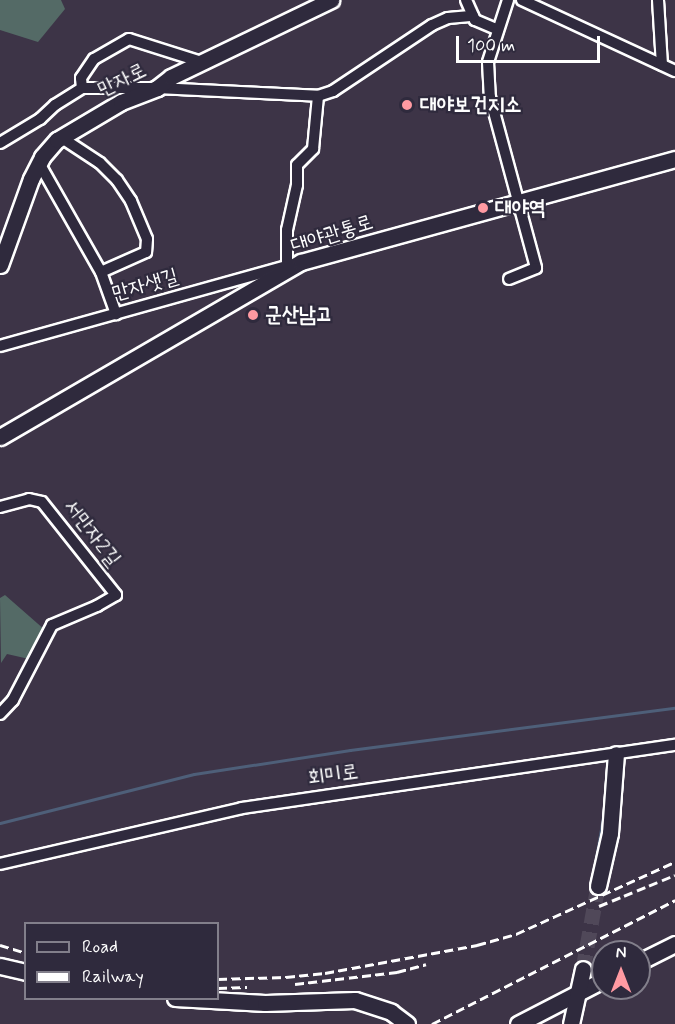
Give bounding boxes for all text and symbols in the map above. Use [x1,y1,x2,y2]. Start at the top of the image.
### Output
scale bar [459,24,603,62]
text: 100 m [467,34,515,58]
street label: 만자로 [94,58,150,102]
place label: 대야보건지소 [420,92,521,118]
marker: 대야보건지소 [398,96,416,114]
place label: 대야역 [495,195,546,221]
marker: 대야역 [476,201,490,215]
street label: 대야관통로 [288,210,376,258]
street label: 만자샛길 [109,264,181,306]
place label: 군산남고 [265,302,333,328]
marker: 군산남고 [246,308,260,322]
street label: 서만자2길 [58,495,126,571]
street label: 회미로 [306,759,360,791]
legend [24,922,219,1000]
text: Road [82,935,118,959]
north arrow [591,940,651,1000]
text: N [616,943,626,964]
text: Railway [82,965,144,989]

